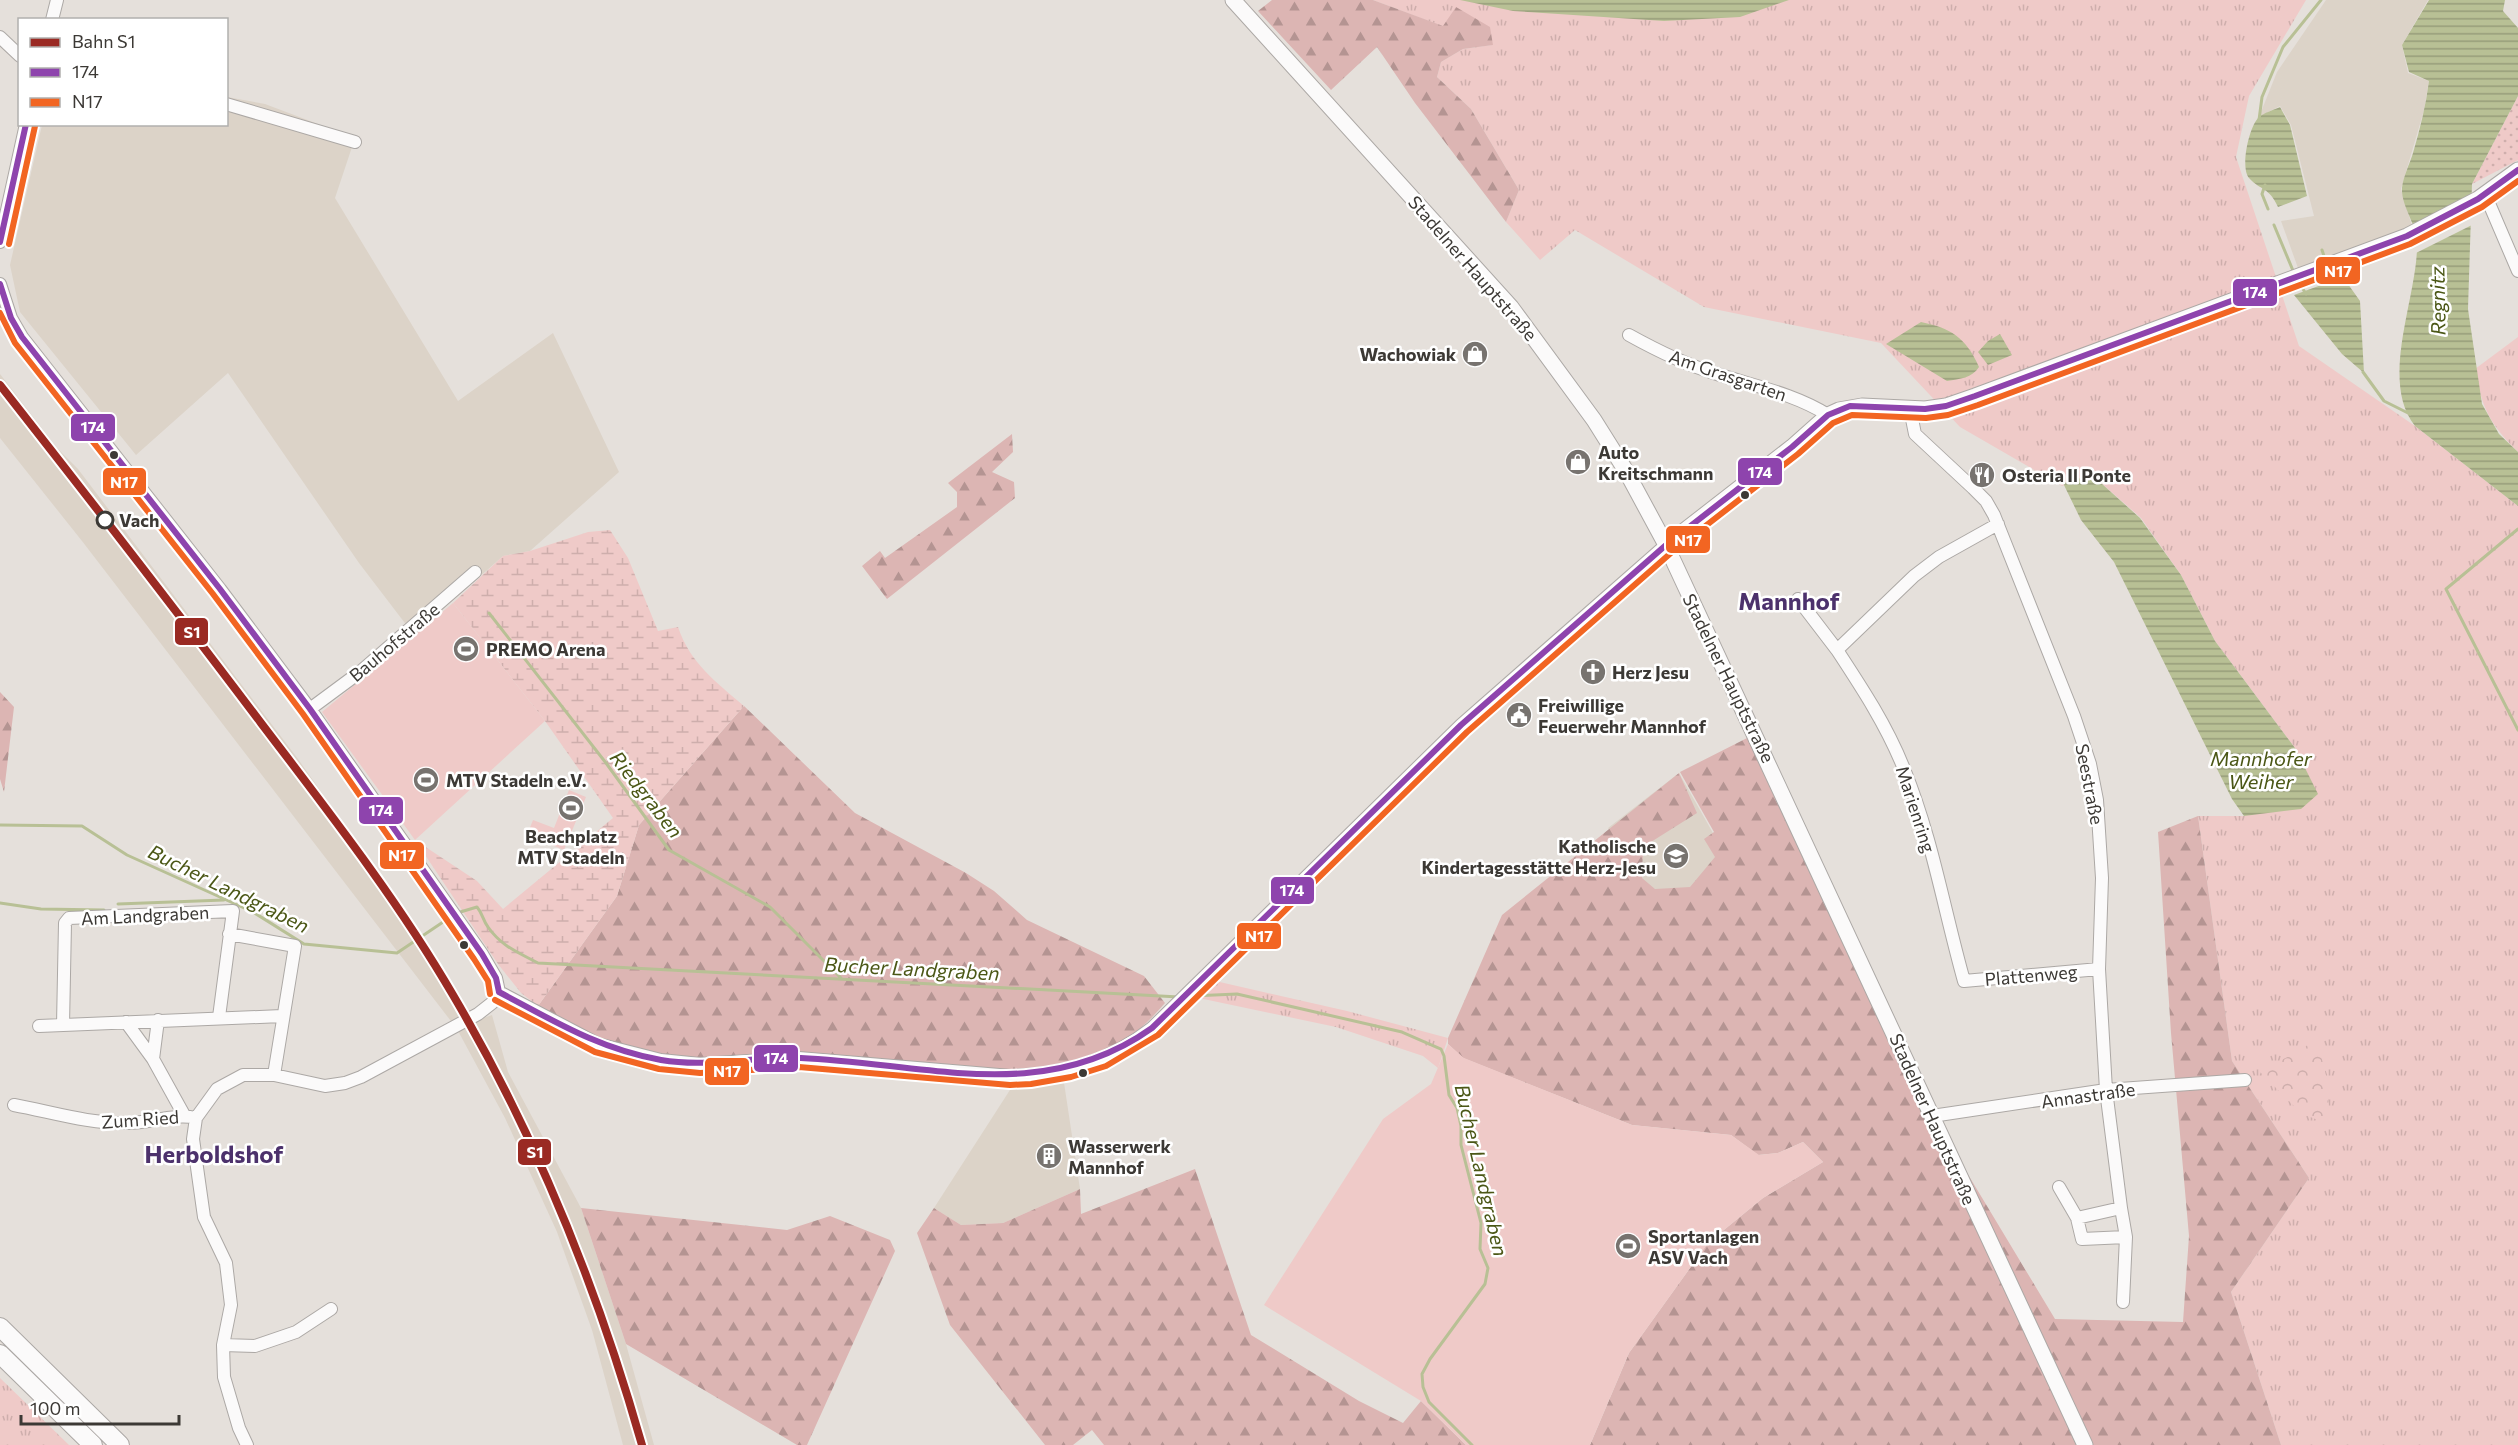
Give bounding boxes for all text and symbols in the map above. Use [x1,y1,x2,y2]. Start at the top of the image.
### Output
legend [18,18,228,126]
text: Bahn S1 [72,30,135,52]
text: 174 [72,60,99,82]
text: N17 [72,90,103,112]
street label: Stadelner Hauptstraße [1404,191,1542,345]
line badge: N17 [2315,256,2361,285]
text: N17 [2324,261,2352,280]
water label: Regnitz [2424,266,2450,336]
line badge: 174 [2232,278,2278,307]
text: 174 [2243,282,2268,301]
shop icon: Wachowiak [1460,339,1490,369]
place label: Wachowiak [1359,343,1457,365]
street label: Am Grasgarten [1666,345,1790,405]
line badge: 174 [70,413,116,442]
text: 174 [81,417,106,436]
place label: Auto Kreitschmann [1598,441,1713,484]
shop icon: Auto Kreitschmann [1563,447,1593,477]
unlabelled marker [108,449,120,461]
line badge: 174 [1737,457,1783,486]
restaurant icon: Osteria Il Ponte [1967,460,1997,490]
text: 174 [1748,462,1773,481]
place label: Osteria Il Ponte [2002,464,2131,486]
line badge: N17 [102,467,147,496]
text: N17 [110,472,138,491]
unlabelled marker [1739,489,1751,501]
place label: Vach [119,509,159,531]
marker: Vach [96,511,114,529]
line badge: N17 [1665,525,1711,554]
text: N17 [1674,530,1702,549]
district label: Mannhof [1738,586,1840,615]
street label: Stadelner Hauptstraße [1678,590,1780,766]
street label: Bauhofstraße [344,598,444,686]
line badge: S1 [174,617,209,646]
text: S1 [184,622,200,641]
sports icon: PREMO Arena [451,634,481,664]
place label: PREMO Arena [486,638,605,660]
church icon: Herz Jesu [1578,657,1608,687]
place label: Herz Jesu [1612,661,1689,683]
place label: Freiwillige Feuerwehr Mannhof [1538,694,1707,737]
public building icon: Freiwillige Feuerwehr Mannhof [1504,700,1534,730]
street label: Seestraße [2071,742,2109,826]
water label: Riedgraben [606,746,688,842]
water label: Mannhofer Weiher [2210,746,2313,793]
street label: Marienring [1892,763,1940,855]
sports icon: MTV Stadeln e.V. [411,765,441,795]
place label: MTV Stadeln e.V. [446,769,587,791]
sports icon: Beachplatz MTV Stadeln [556,793,586,823]
line badge: 174 [358,796,404,825]
text: 174 [369,800,394,819]
place label: Beachplatz MTV Stadeln [517,825,625,868]
place label: Katholische Kindertagesstätte Herz-Jesu [1421,835,1656,878]
water label: Bucher Landgraben [145,839,313,937]
line badge: N17 [379,841,425,870]
school or university icon: Katholische Kindertagesstätte Herz-Jesu [1661,841,1691,871]
text: N17 [388,845,416,864]
line badge: 174 [1270,876,1315,905]
text: 174 [1280,880,1305,899]
street label: Am Landgraben [80,901,210,929]
line badge: N17 [1236,922,1282,950]
text: N17 [1245,926,1273,945]
unlabelled marker [458,939,470,951]
water label: Bucher Landgraben [824,951,1000,985]
street label: Plattenweg [1984,960,2078,990]
street label: Stadelner Hauptstraße [1885,1030,1981,1208]
line badge: 174 [753,1044,799,1073]
text: 174 [764,1048,789,1067]
line badge: N17 [704,1057,750,1086]
text: N17 [713,1061,741,1080]
unlabelled marker [1077,1067,1089,1079]
street label: Annastraße [2040,1078,2136,1112]
water label: Bucher Landgraben [1451,1082,1513,1258]
street label: Zum Ried [100,1105,180,1133]
place label: Wasserwerk Mannhof [1068,1135,1171,1178]
line badge: S1 [517,1138,552,1166]
district label: Herboldshof [145,1139,284,1168]
building icon: Wasserwerk Mannhof [1034,1141,1064,1171]
text: S1 [527,1142,543,1161]
place label: Sportanlagen ASV Vach [1648,1225,1759,1268]
sports icon: Sportanlagen ASV Vach [1613,1231,1643,1261]
scale bar [21,1388,178,1426]
text: 100 m [30,1397,80,1419]

